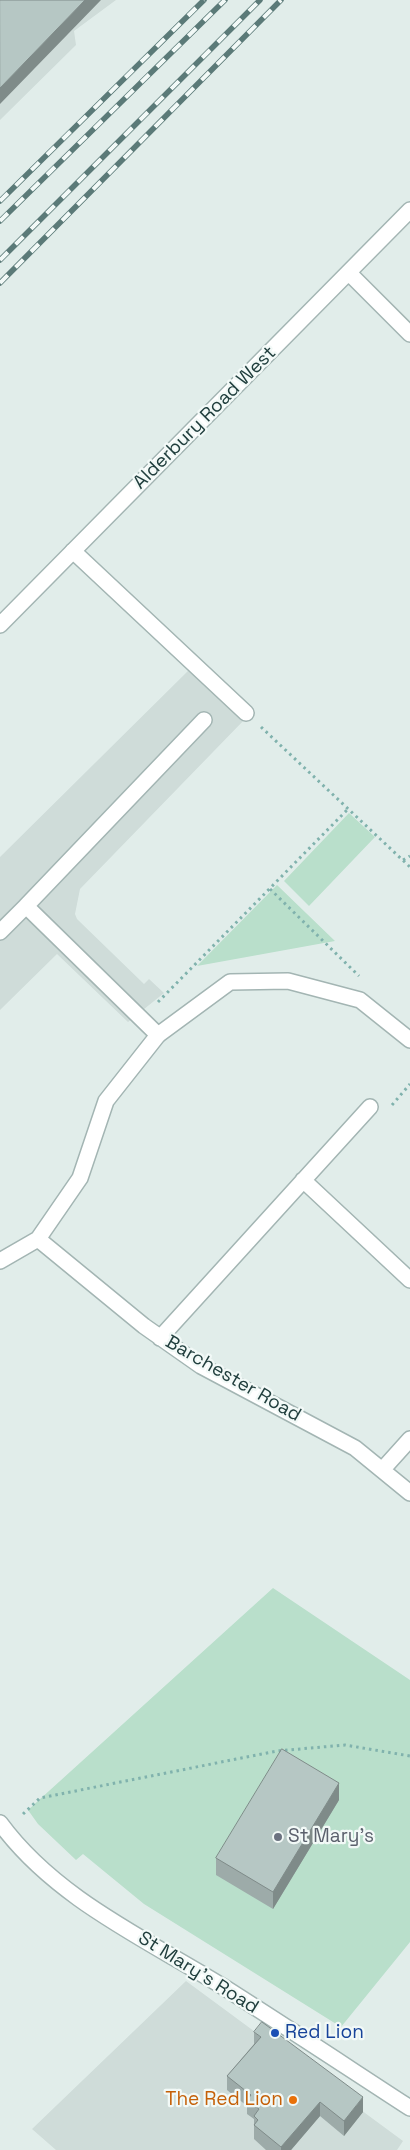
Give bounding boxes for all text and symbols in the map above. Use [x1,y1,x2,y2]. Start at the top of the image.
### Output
street label: Alderbury Road West [129,342,281,494]
street label: Barchester Road [161,1331,305,1427]
place label: St Mary's [288,1826,374,1848]
marker: St Mary's [272,1831,284,1843]
street label: St Mary's Road [134,1927,262,2019]
place label: Red Lion [285,2022,364,2044]
marker: Red Lion [269,2027,281,2039]
place label: The Red Lion [165,2089,283,2111]
marker: The Red Lion [287,2094,299,2106]

